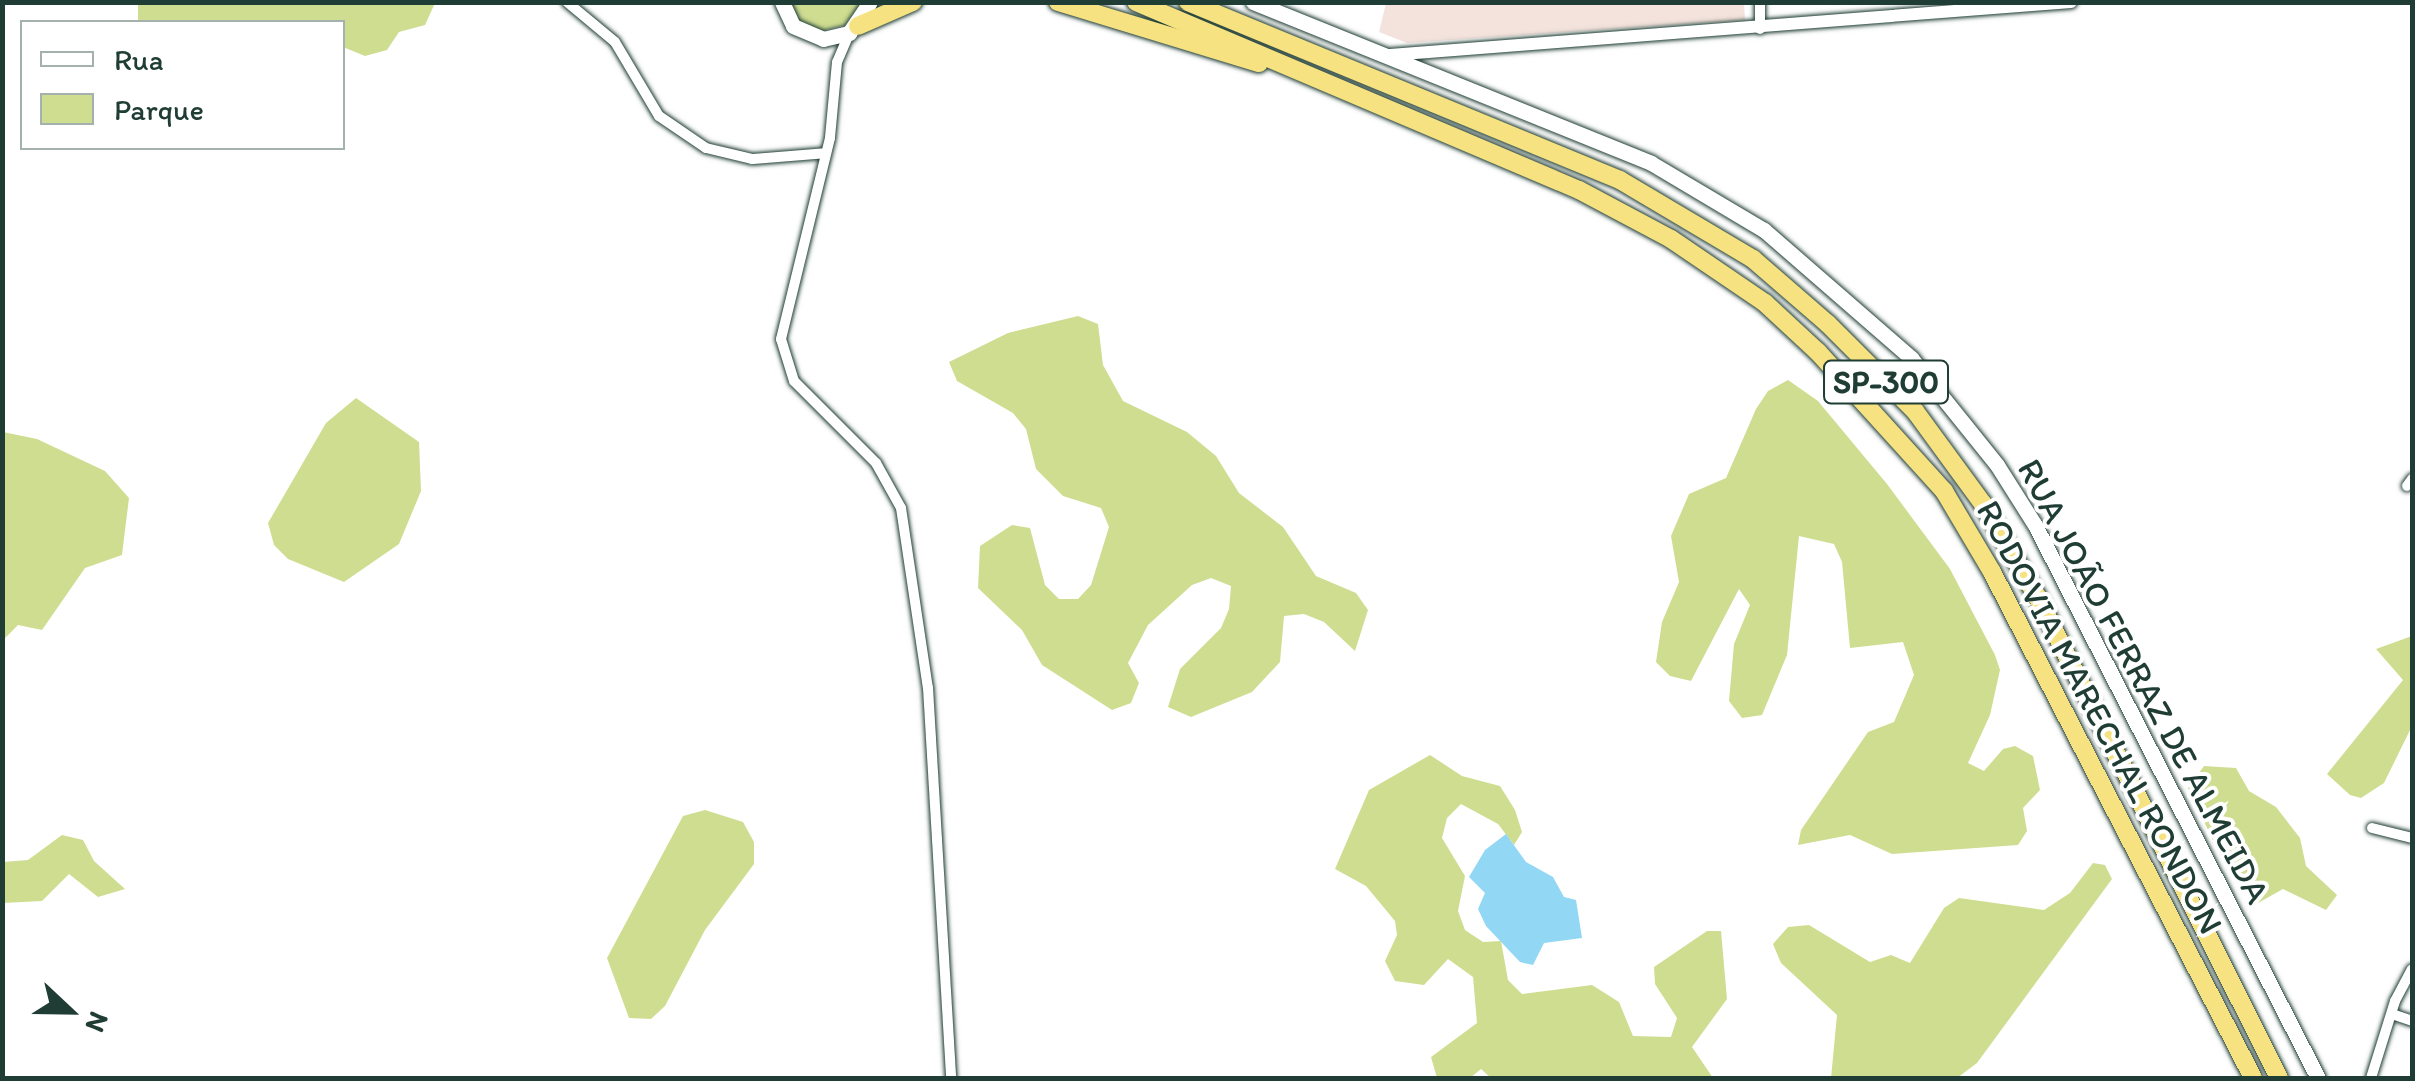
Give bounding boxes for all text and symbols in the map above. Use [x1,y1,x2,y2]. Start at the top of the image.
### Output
legend [20,20,345,150]
text: Rua [114,41,163,78]
text: Parque [114,91,204,128]
road number: SP-300 [1821,355,1951,409]
street label: RUA JOÃO FERRAZ DE ALMEIDA [2008,450,2280,912]
street label: RODOVIA MARECHAL RONDON [1967,493,2233,941]
north arrow [20,961,120,1061]
text: N [79,1007,117,1037]

